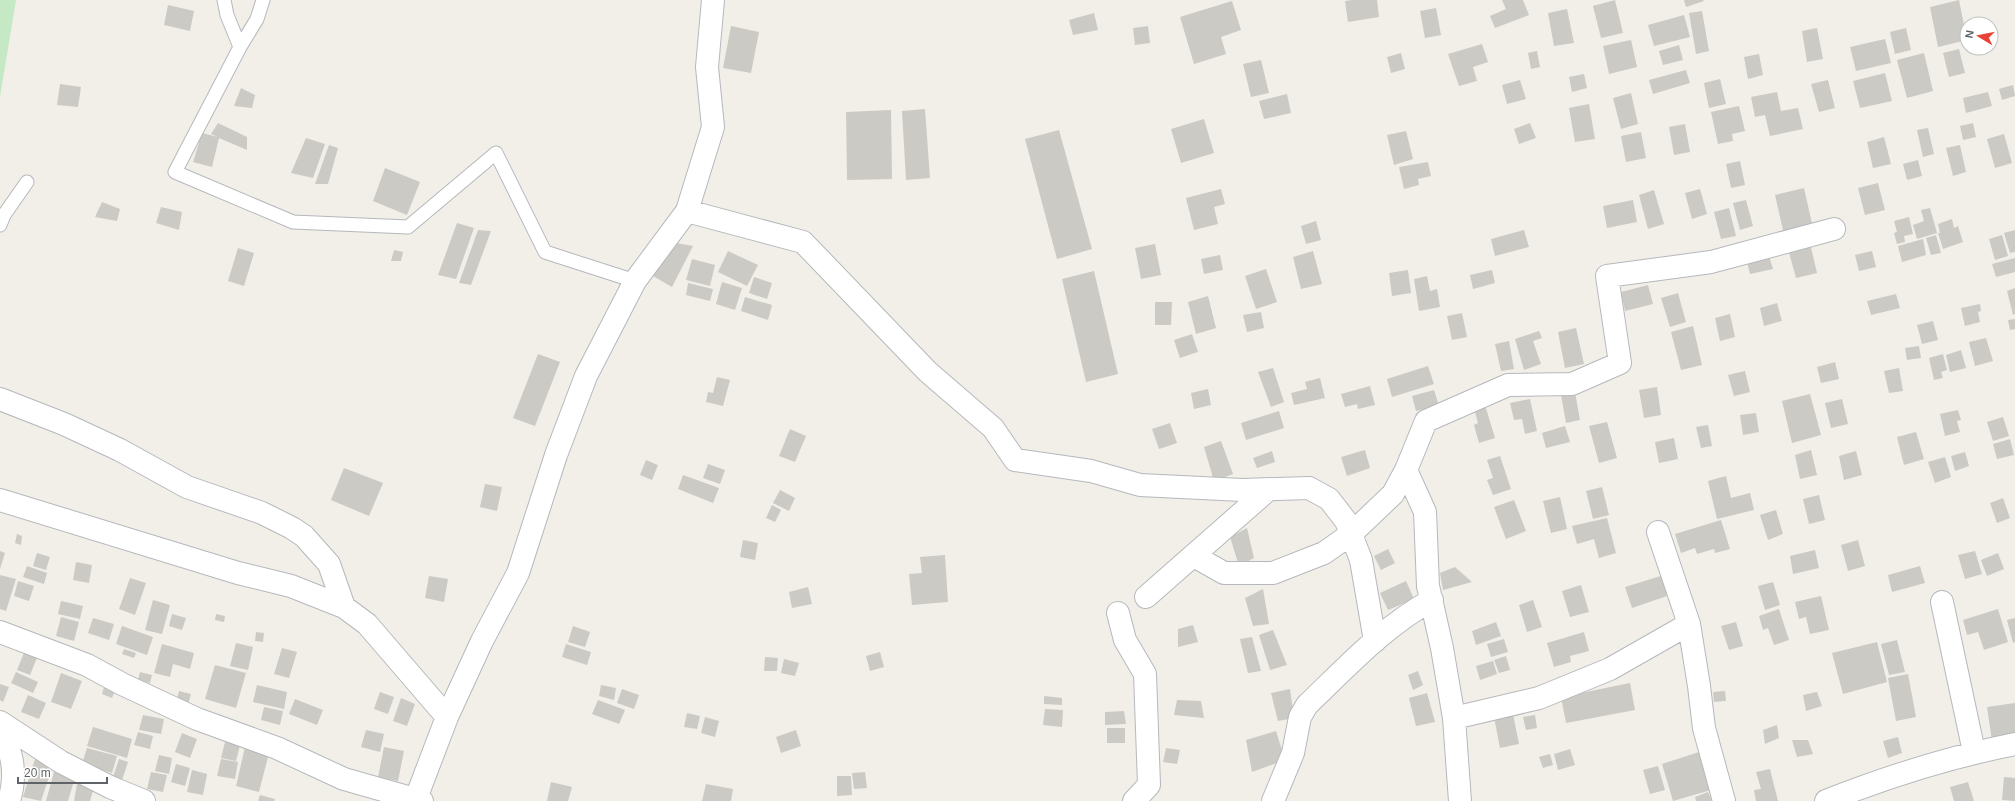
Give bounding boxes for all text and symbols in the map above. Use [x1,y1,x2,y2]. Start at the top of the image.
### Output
north arrow [1959,16,1999,56]
text: N [1963,29,1976,39]
scale bar [18,759,107,785]
text: 20 m [24,766,51,780]

